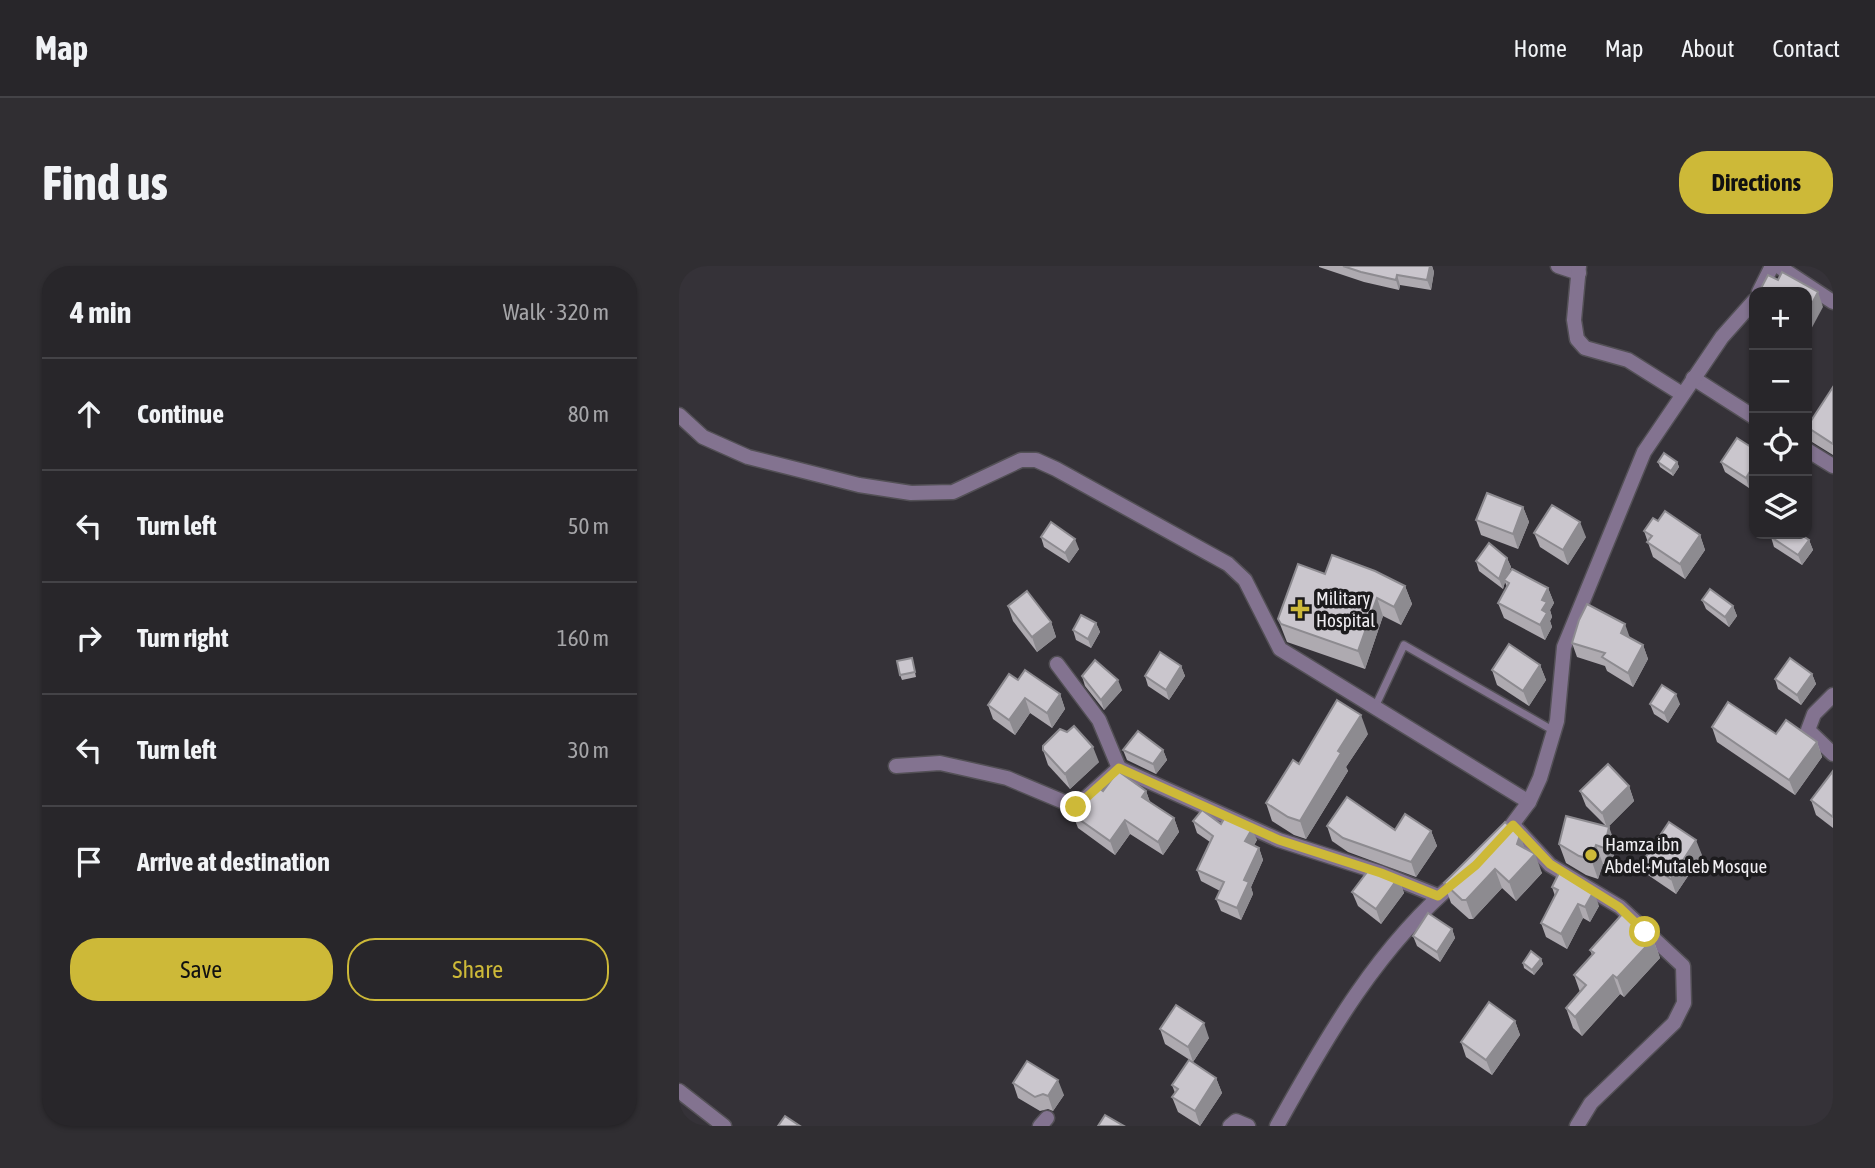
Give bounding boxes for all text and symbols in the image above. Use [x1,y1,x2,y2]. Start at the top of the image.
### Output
text: Map [35,29,88,67]
text: Home [1513,35,1567,62]
text: Map [1605,35,1643,62]
text: About [1681,35,1734,62]
text: Contact [1772,35,1840,62]
button: Directions [1679,151,1833,214]
text: Find us [42,154,168,210]
map controls [1749,287,1812,539]
button: + [1749,287,1812,350]
text: 4 min [70,295,131,329]
text: Walk · 320 m [503,299,609,325]
button: − [1749,350,1812,413]
icon: ahead [70,395,108,433]
text: Continue [137,399,224,429]
text: 80 m [568,401,609,427]
button: locate [1749,413,1812,476]
button: layers [1749,476,1812,539]
icon: left [70,507,108,545]
text: Turn left [137,511,217,541]
text: 50 m [568,513,609,539]
place label: Military Hospital [1316,587,1375,631]
marker: Military Hospital [1290,599,1310,619]
icon: right [70,619,108,657]
text: Turn right [137,623,228,653]
text: 160 m [557,625,609,651]
icon: left [70,731,108,769]
text: Turn left [137,735,217,765]
text: 30 m [568,737,609,763]
route end [1060,791,1091,822]
place label: Hamza ibn Abdel-Mutaleb Mosque [1605,833,1767,877]
icon: arrive [70,843,108,881]
text: Arrive at destination [137,847,330,877]
marker: Hamza ibn Abdel-Mutaleb Mosque [1583,847,1599,863]
route start [1629,916,1660,947]
button: Save [70,938,333,1001]
button: Share [347,938,609,1001]

